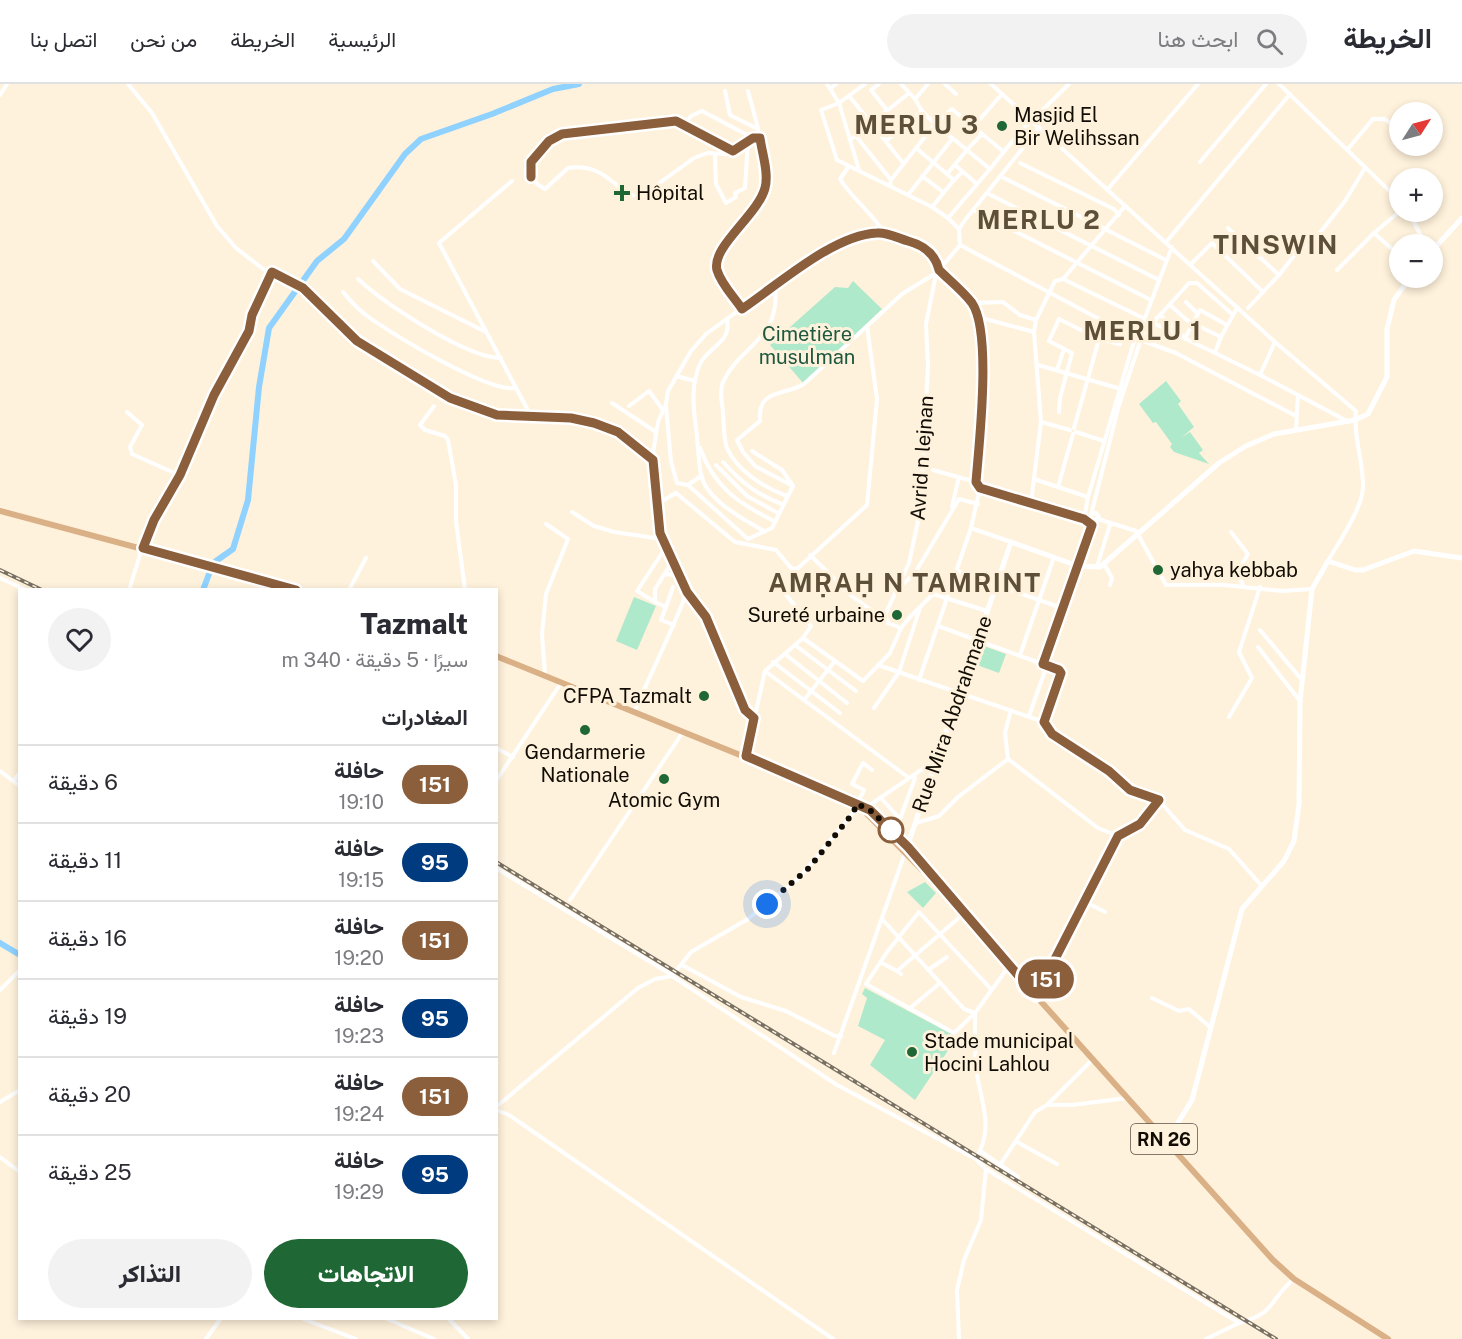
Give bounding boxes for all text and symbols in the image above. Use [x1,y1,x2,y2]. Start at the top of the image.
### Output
search box [887,14,1307,68]
text: الخريطة [1343,21,1432,54]
icon: search [1253,25,1286,58]
text: ابحث هنا [1158,26,1238,52]
text: اتصل بنا [30,27,97,52]
text: من نحن [130,27,197,52]
text: الخريطة [230,27,295,52]
text: الرئيسية [328,27,396,52]
north arrow [1389,102,1443,156]
map controls [1389,102,1443,288]
place label: Masjid El Bir Welihssan [1014,103,1140,150]
district label: MERLU 3 [854,109,980,140]
marker: Masjid El Bir Welihssan [995,119,1009,133]
button: + [1389,168,1443,222]
place label: Hôpital [636,181,704,205]
marker: Hôpital [613,184,631,202]
district label: MERLU 2 [977,204,1101,235]
district label: TINSWIN [1213,229,1339,260]
button: − [1389,234,1443,288]
district label: MERLU 1 [1083,315,1203,346]
park label: Cimetière musulman [759,322,855,369]
street label: Avrid n lejnan [906,395,938,521]
place label: yahya kebbab [1170,558,1298,582]
marker: yahya kebbab [1151,563,1165,577]
district label: AMṚAḤ N TAMRINT [768,567,1042,598]
place label: Sureté urbaine [747,603,885,627]
text: Tazmalt [360,607,468,640]
button: heart [48,608,111,671]
marker: Sureté urbaine [890,608,904,622]
street label: Rue Mira Abdrahmane [907,612,997,816]
text: سيرًا · 5 دقيقة · 340 m [281,648,468,672]
place label: CFPA Tazmalt [563,684,692,708]
marker: CFPA Tazmalt [697,689,711,703]
text: المغادرات [382,704,468,730]
marker: Gendarmerie Nationale [578,723,592,737]
place label: Gendarmerie Nationale [524,740,646,787]
text: حافلة [334,757,384,783]
text: 6 دقيقة [48,769,118,795]
text: 151 [419,772,451,797]
marker: Atomic Gym [657,772,671,786]
place label: Atomic Gym [608,788,720,812]
text: 19:10 [338,790,384,814]
unlabelled marker [878,817,904,843]
text: حافلة [334,835,384,861]
text: 11 دقيقة [48,847,122,873]
text: 95 [421,850,449,875]
text: 19:15 [338,868,384,892]
your location [752,889,782,919]
text: حافلة [334,913,384,939]
text: 16 دقيقة [48,925,127,951]
text: 151 [419,928,451,953]
text: 19:20 [334,946,384,970]
line badge: 151 [1012,960,1080,998]
text: 151 [1030,967,1062,992]
text: حافلة [334,991,384,1017]
text: 19 دقيقة [48,1003,127,1029]
text: 95 [421,1006,449,1031]
text: 19:23 [334,1024,384,1048]
place label: Stade municipal Hocini Lahlou [924,1029,1074,1076]
marker: Stade municipal Hocini Lahlou [905,1045,919,1059]
text: حافلة [334,1069,384,1095]
text: 20 دقيقة [48,1081,131,1107]
text: 151 [419,1084,451,1109]
text: 19:24 [334,1102,384,1126]
road number: RN 26 [1131,1124,1197,1154]
text: حافلة [334,1147,384,1173]
text: 25 دقيقة [48,1159,131,1185]
text: 95 [421,1162,449,1187]
text: 19:29 [334,1180,384,1204]
button: التذاكر [48,1239,252,1308]
button: الاتجاهات [264,1239,468,1308]

